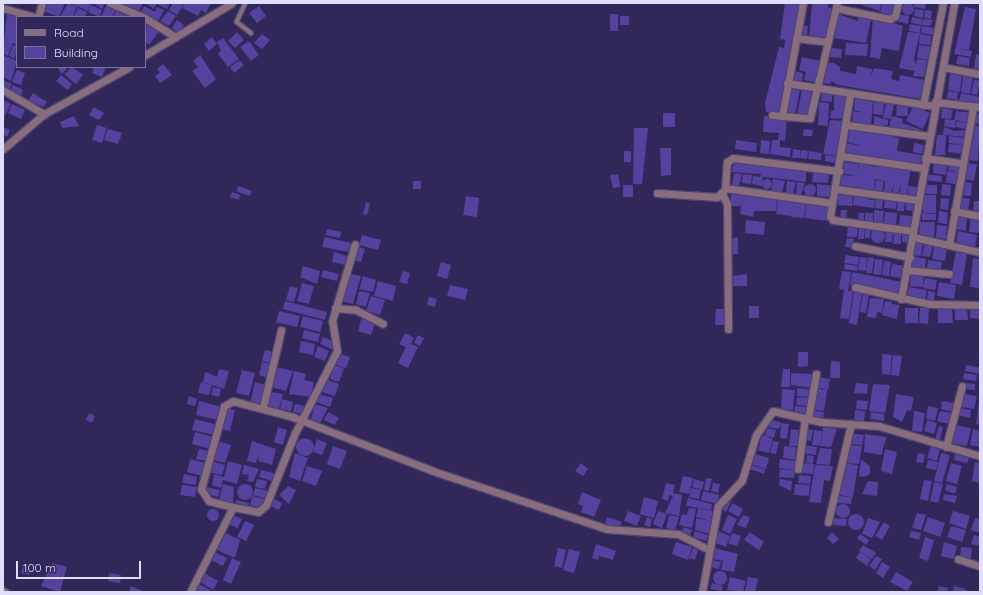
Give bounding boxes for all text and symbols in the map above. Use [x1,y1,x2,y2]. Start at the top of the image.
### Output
legend [16,16,146,68]
text: Road [54,25,84,40]
text: Building [54,45,98,60]
scale bar [18,553,143,579]
text: 100 m [23,560,56,575]

